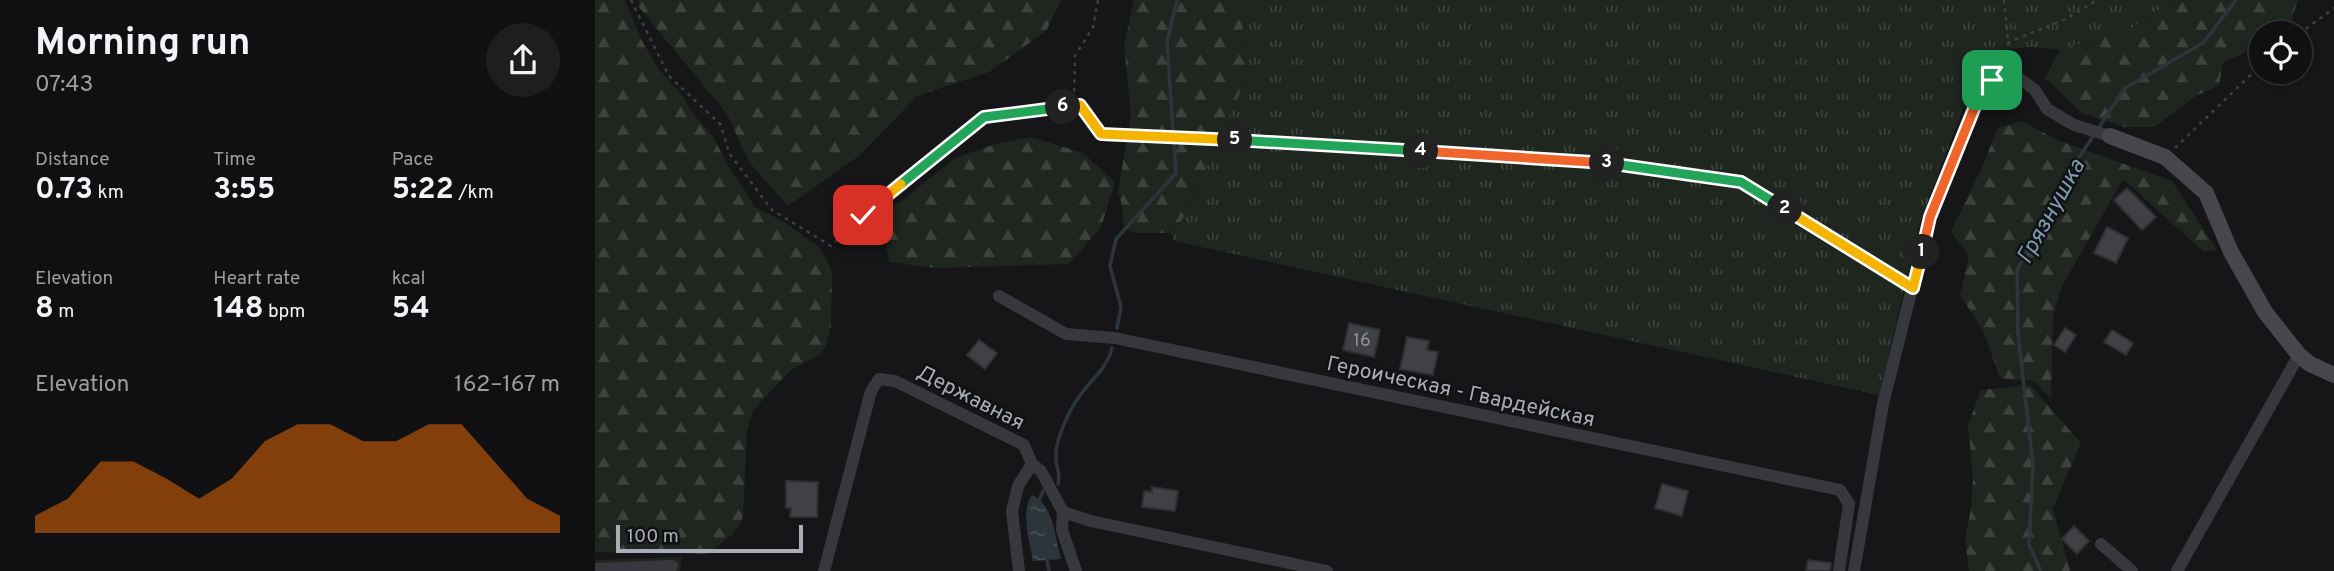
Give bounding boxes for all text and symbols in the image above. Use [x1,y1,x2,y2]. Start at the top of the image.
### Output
text: Morning run [35,20,251,69]
map controls [2249,21,2312,84]
button: locate [2249,21,2312,84]
button: share [486,23,560,97]
pin [1962,50,2022,110]
icon: arrive [1973,61,2011,99]
text: 07:43 [35,71,93,100]
pin: 6 [1045,90,1081,124]
text: 6 [1057,94,1068,118]
pin: 5 [1217,122,1253,158]
text: 5 [1229,127,1240,151]
pin: 4 [1403,134,1439,168]
text: 4 [1414,138,1427,162]
pin: 3 [1590,146,1625,180]
text: Distance [35,148,110,172]
text: Time [213,148,256,172]
text: Pace [392,148,433,172]
text: 3 [1601,150,1612,174]
water label: Грязнушка [2012,155,2093,270]
text: 0.73 [35,172,93,209]
text: 3:55 [213,172,275,209]
text: 5:22 [392,172,454,209]
text: km [93,181,124,205]
text: /km [454,181,494,205]
pin [833,185,893,245]
pin: 2 [1767,192,1803,227]
icon: check [844,196,882,234]
text: 2 [1779,196,1790,220]
pin: 1 [1905,234,1939,270]
text: 1 [1918,239,1925,263]
text: Elevation [35,267,113,291]
text: Heart rate [213,267,300,291]
text: kcal [392,267,425,291]
text: 8 [35,291,54,328]
text: 148 [213,291,264,328]
text: 54 [392,291,430,328]
text: m [54,300,74,324]
text: bpm [264,300,305,324]
house number: 16 [1353,330,1371,353]
street label: Героическая - Гвардейская [1324,351,1597,434]
street label: Державная [912,360,1029,437]
text: Elevation [35,371,130,400]
text: 162–167 m [454,371,560,400]
scale bar [616,522,803,554]
text: 100 m [627,525,679,549]

